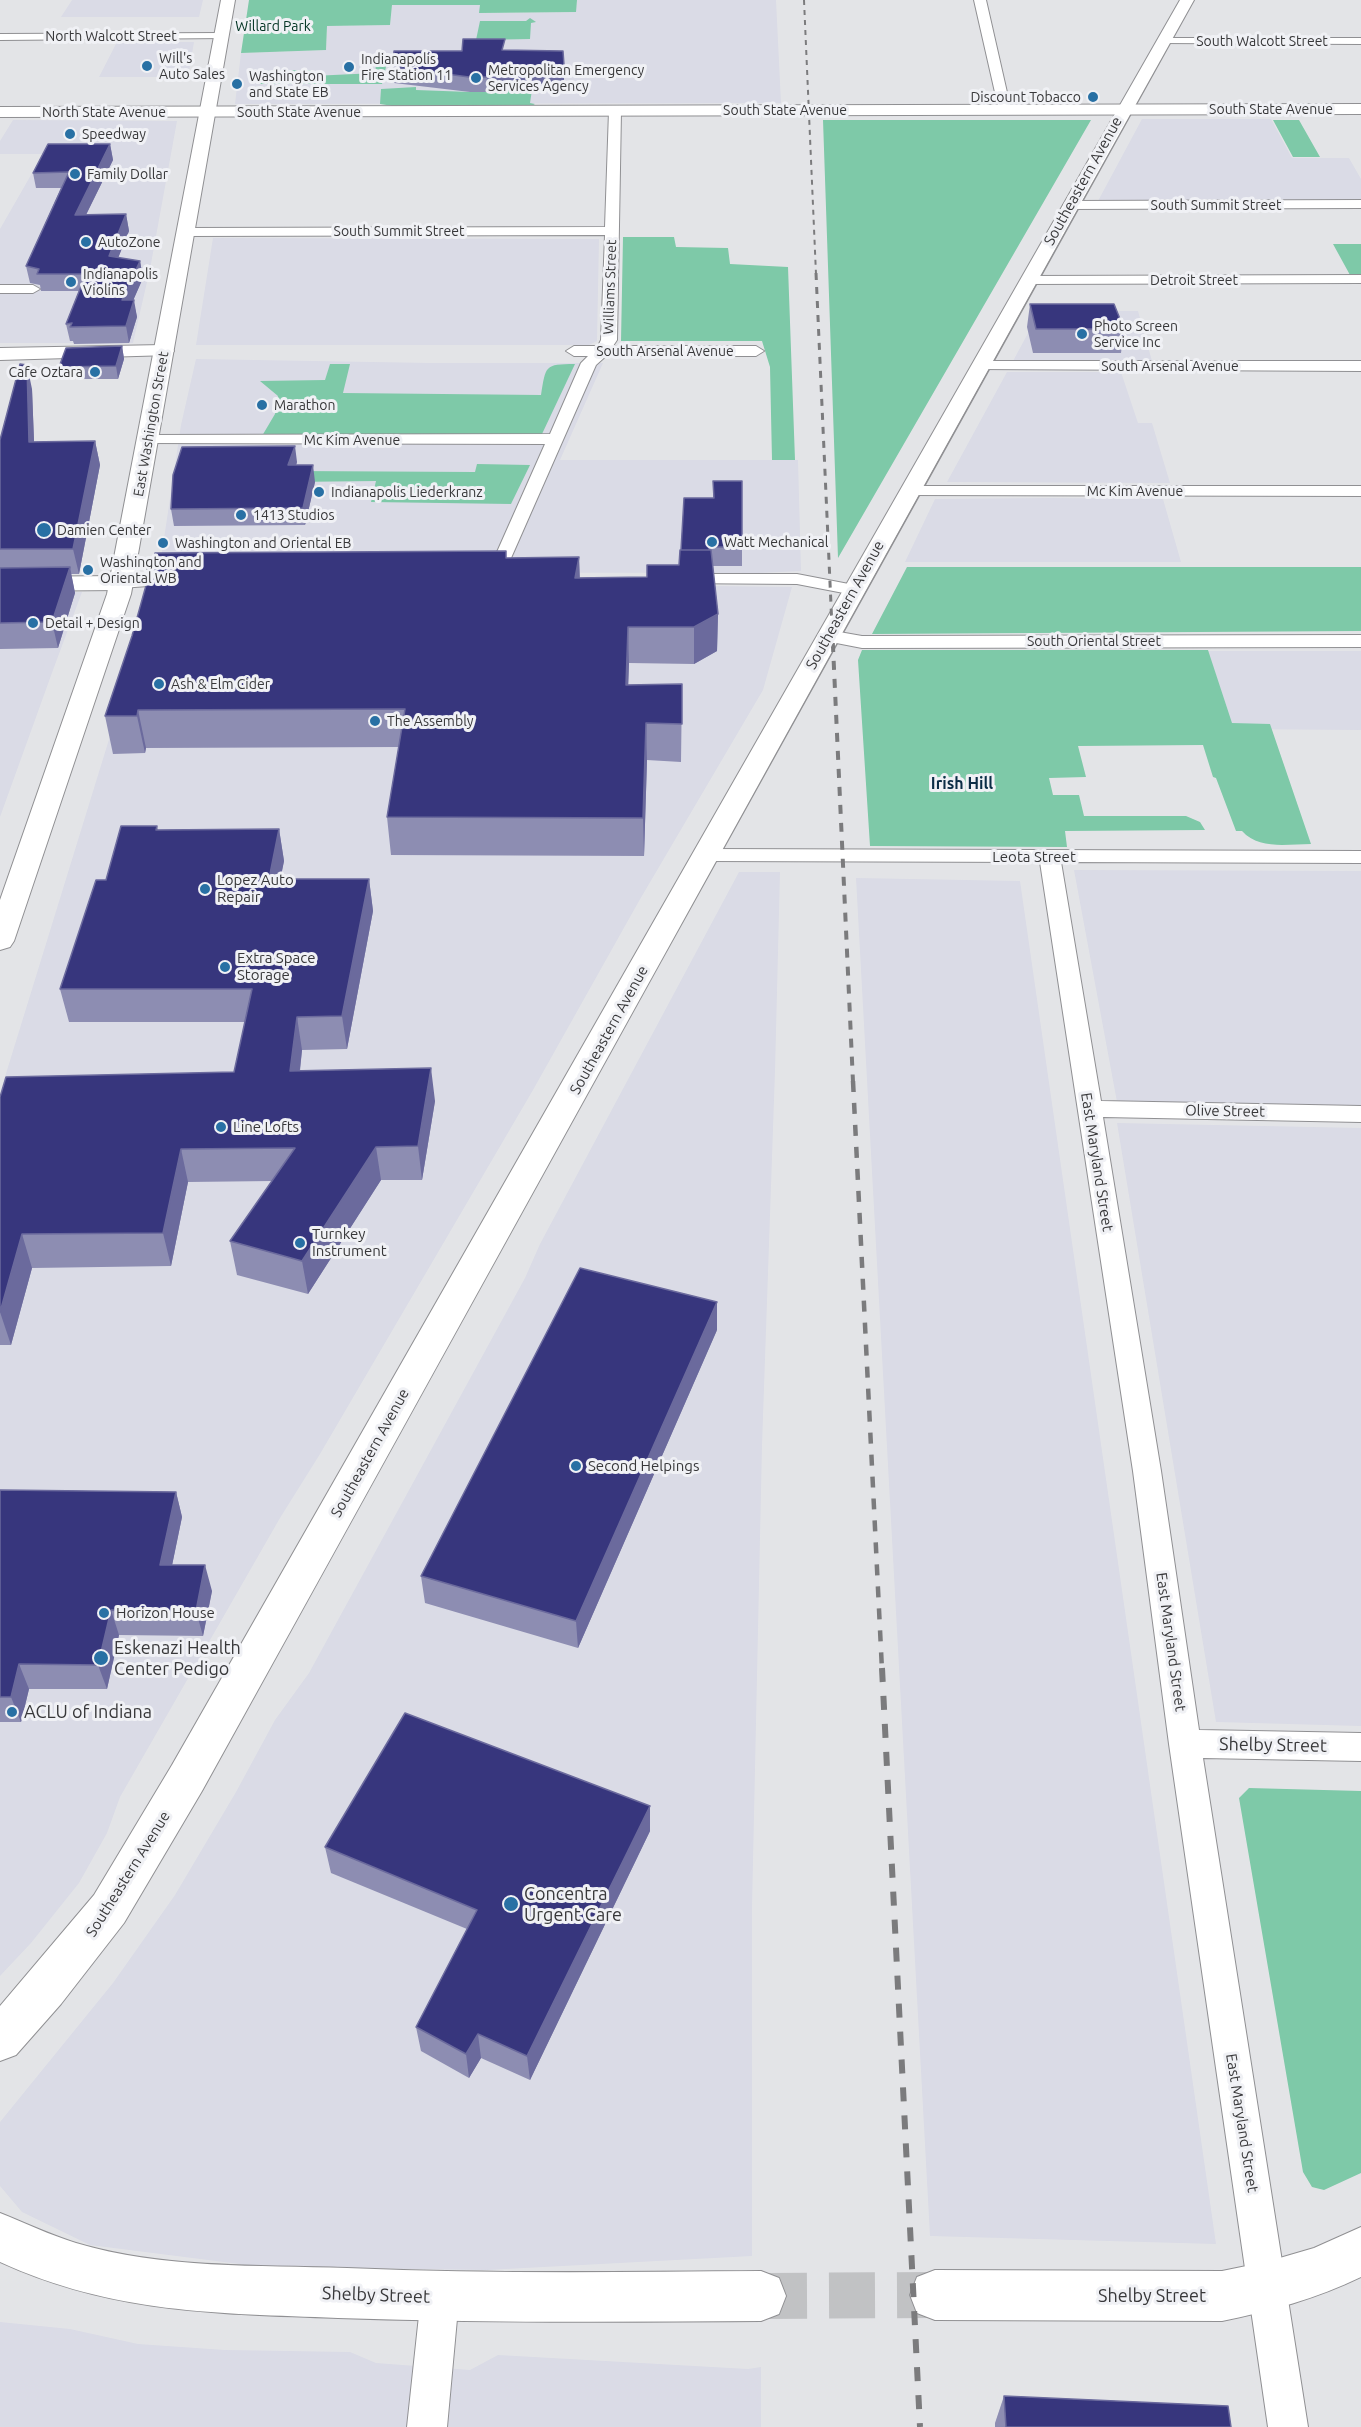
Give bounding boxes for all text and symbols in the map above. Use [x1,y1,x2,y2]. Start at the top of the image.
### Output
park label: Willard Park [235,18,311,34]
street label: North Walcott Street [45,28,177,44]
street label: South Walcott Street [1196,33,1328,49]
place label: Will's Auto Sales [159,50,225,82]
place label: Indianapolis Fire Station 11 [361,51,452,84]
marker: Will's Auto Sales [140,59,154,73]
marker: Indianapolis Fire Station 11 [342,60,356,74]
place label: Metropolitan Emergency Services Agency [488,62,644,94]
place label: Washington and State EB [249,68,329,100]
marker: Metropolitan Emergency Services Agency [469,71,483,85]
marker: Washington and State EB [230,77,244,91]
place label: Discount Tobacco [970,89,1081,105]
marker: Discount Tobacco [1086,90,1100,104]
street label: South State Avenue [1209,101,1333,117]
street label: South State Avenue [723,102,847,118]
street label: North State Avenue [42,104,166,120]
street label: South State Avenue [237,104,361,120]
street label: Southeastern Avenue [1040,113,1126,249]
place label: Speedway [82,126,146,142]
marker: Speedway [63,127,77,141]
place label: Family Dollar [87,166,168,182]
marker: Family Dollar [68,167,82,181]
street label: South Summit Street [1151,197,1281,213]
street label: South Summit Street [334,223,464,239]
place label: AutoZone [98,234,160,250]
marker: AutoZone [79,235,93,249]
street label: Williams Street [600,239,620,335]
place label: Indianapolis Violins [83,266,158,298]
street label: Detroit Street [1150,272,1238,288]
marker: Indianapolis Violins [64,275,78,289]
place label: Photo Screen Service Inc [1094,318,1178,350]
marker: Photo Screen Service Inc [1075,327,1089,341]
street label: South Arsenal Avenue [596,343,734,359]
street label: East Washington Street [130,350,172,498]
street label: South Arsenal Avenue [1101,358,1239,374]
place label: Cafe Oztara [8,364,83,380]
marker: Cafe Oztara [88,365,102,379]
place label: Marathon [274,397,336,413]
marker: Marathon [255,398,269,412]
street label: Mc Kim Avenue [304,432,400,448]
street label: Mc Kim Avenue [1087,483,1183,499]
place label: Indianapolis Liederkranz [331,484,483,500]
marker: Indianapolis Liederkranz [312,485,326,499]
place label: 1413 Studios [253,507,334,523]
marker: 1413 Studios [234,508,248,522]
marker: Damien Center [35,521,53,539]
place label: Damien Center [57,522,151,538]
place label: Watt Mechanical [724,534,828,550]
place label: Washington and Oriental EB [175,535,351,551]
marker: Watt Mechanical [705,535,719,549]
marker: Washington and Oriental EB [156,536,170,550]
street label: Southeastern Avenue [802,537,888,673]
place label: Washington and Oriental WB [100,554,202,586]
marker: Washington and Oriental WB [81,563,95,577]
place label: Detail + Design [45,615,140,631]
marker: Detail + Design [26,616,40,630]
street label: South Oriental Street [1027,633,1161,649]
place label: Ash & Elm Cider [171,676,270,692]
marker: Ash & Elm Cider [152,677,166,691]
place label: The Assembly [387,713,474,729]
marker: The Assembly [368,714,382,728]
district label: Irish Hill [931,774,993,794]
street label: Leota Street [992,848,1076,866]
place label: Lopez Auto Repair [217,871,294,906]
marker: Lopez Auto Repair [198,882,212,896]
place label: Extra Space Storage [237,949,315,984]
marker: Extra Space Storage [218,960,232,974]
street label: Southeastern Avenue [566,962,652,1098]
street label: East Maryland Street [1077,1091,1117,1233]
street label: Olive Street [1185,1101,1265,1121]
place label: Line Lofts [233,1118,299,1136]
marker: Line Lofts [214,1120,228,1134]
place label: Turnkey Instrument [312,1225,387,1260]
marker: Turnkey Instrument [293,1236,307,1250]
street label: Southeastern Avenue [327,1385,413,1521]
place label: Second Helpings [588,1457,699,1475]
marker: Second Helpings [569,1459,583,1473]
street label: East Maryland Street [1152,1571,1190,1713]
place label: Horizon House [116,1604,215,1622]
marker: Horizon House [97,1606,111,1620]
place label: Eskenazi Health Center Pedigo [114,1637,241,1680]
marker: Eskenazi Health Center Pedigo [92,1649,110,1667]
place label: ACLU of Indiana [24,1701,152,1723]
marker: ACLU of Indiana [5,1705,19,1719]
street label: Shelby Street [1219,1733,1327,1757]
street label: Southeastern Avenue [82,1808,174,1940]
place label: Concentra Urgent Care [524,1883,622,1926]
marker: Concentra Urgent Care [502,1895,520,1913]
street label: East Maryland Street [1222,2052,1262,2194]
street label: Shelby Street [322,2282,430,2308]
street label: Shelby Street [1098,2285,1206,2307]

